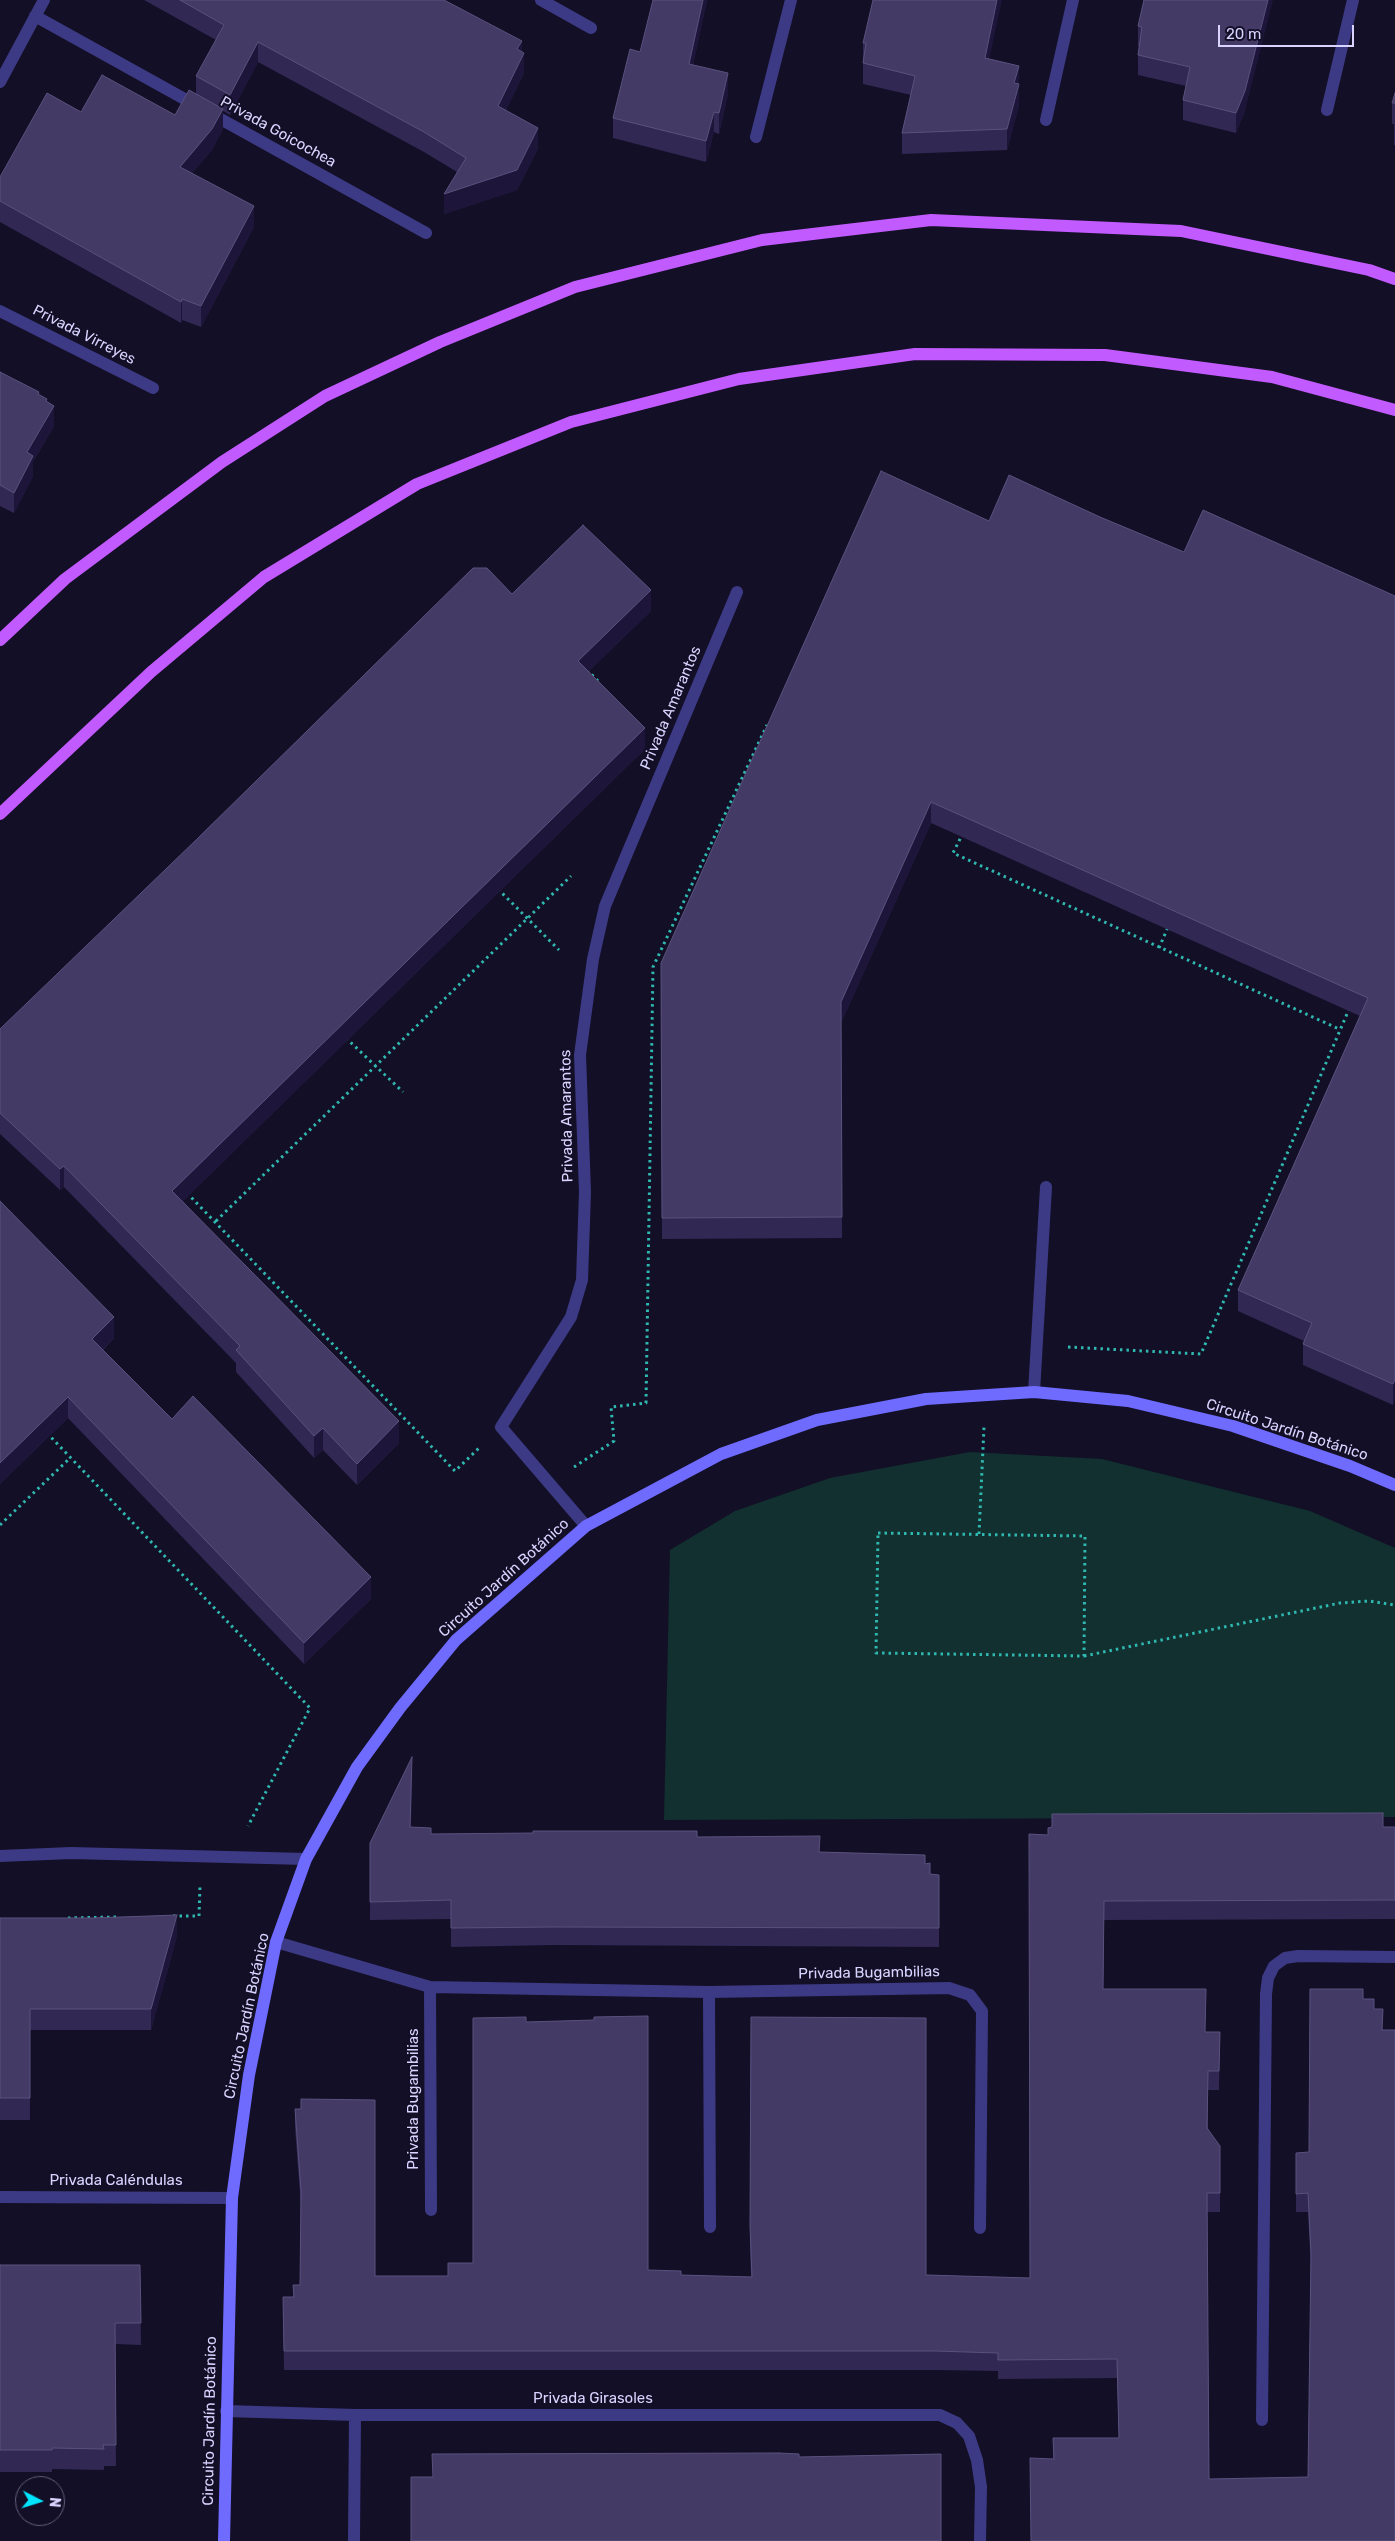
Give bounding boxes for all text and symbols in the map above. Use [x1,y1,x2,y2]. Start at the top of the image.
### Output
scale bar [1220,15,1356,47]
text: 20 m [1226,25,1261,43]
street label: Privada Goicochea [217,93,339,171]
street label: Privada Virreyes [30,301,138,369]
street label: Privada Amarantos [637,643,705,773]
street label: Privada Amarantos [557,1049,577,1183]
street label: Circuito Jardín Botánico [1204,1395,1370,1465]
street label: Circuito Jardín Botánico [435,1515,573,1641]
street label: Circuito Jardín Botánico [221,1931,273,2101]
street label: Privada Bugambilias [798,1963,940,1983]
street label: Privada Bugambilias [405,2028,423,2170]
street label: Privada Caléndulas [49,2172,183,2190]
street label: Circuito Jardín Botánico [200,2336,220,2506]
street label: Privada Girasoles [533,2390,653,2408]
north arrow [15,2476,65,2526]
text: N [46,2496,63,2508]

